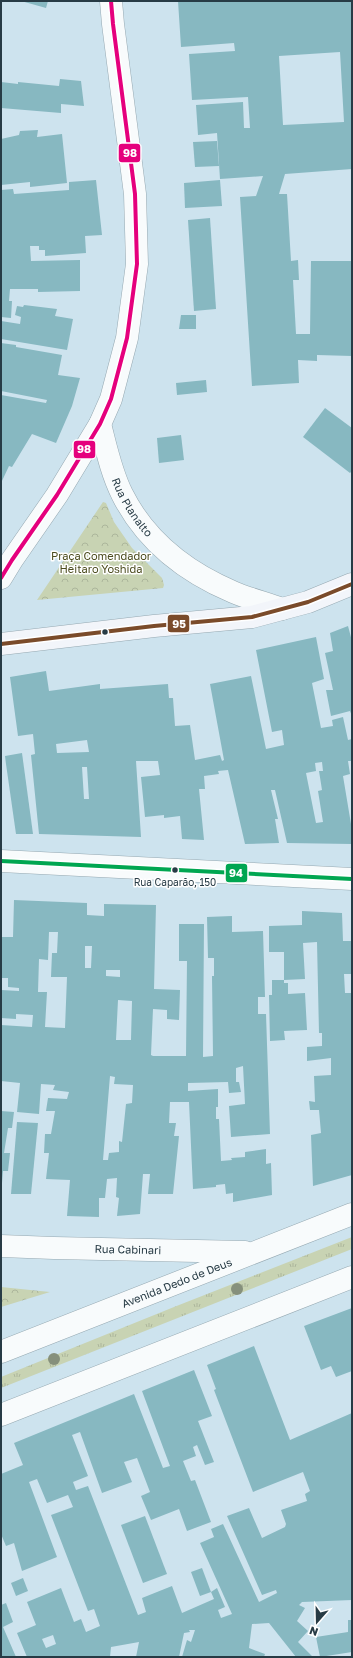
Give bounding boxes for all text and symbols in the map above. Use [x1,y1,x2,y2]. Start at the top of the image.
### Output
line badge: 98 [118,143,141,163]
text: 98 [123,146,137,159]
line badge: 98 [73,440,96,459]
text: 98 [77,442,91,455]
street label: Rua Planalto [110,476,156,539]
park label: Praça Comendador Heitaro Yoshida [51,549,152,575]
line badge: 95 [167,614,190,633]
text: 95 [172,617,186,630]
unlabelled marker [100,627,110,637]
line badge: 94 [225,863,248,883]
marker: Rua Caparão, 150 [170,865,180,875]
text: 94 [229,866,243,879]
place label: Rua Caparão, 150 [134,876,216,888]
street label: Rua Cabinari [95,1242,161,1256]
street label: Avenida Dedo de Deus [120,1255,234,1310]
north arrow [297,1602,337,1642]
text: N [307,1624,320,1639]

